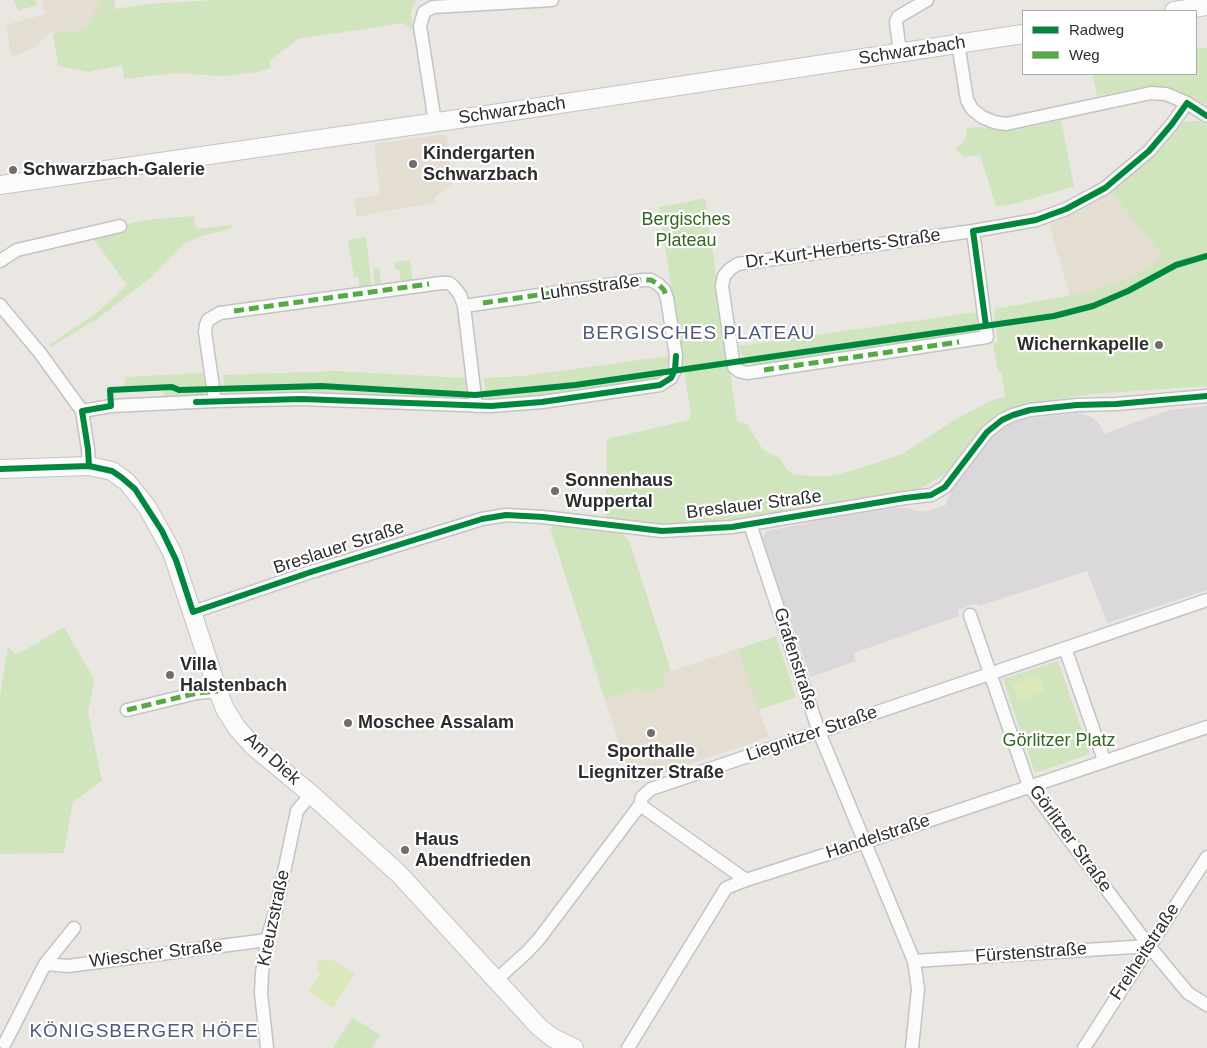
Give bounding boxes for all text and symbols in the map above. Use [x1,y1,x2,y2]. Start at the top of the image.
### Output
legend [1022,10,1197,75]
text: Radweg [1069,21,1124,38]
street label: Schwarzbach [857,32,967,70]
text: Weg [1069,46,1100,63]
street label: Schwarzbach [457,93,567,129]
place label: Kindergarten Schwarzbach [423,143,538,186]
marker: Kindergarten Schwarzbach [407,158,419,170]
place label: Schwarzbach-Galerie [23,159,205,181]
marker: Schwarzbach-Galerie [7,164,19,176]
park label: Bergisches Plateau [641,209,731,252]
street label: Dr.-Kurt-Herberts-Straße [744,225,942,273]
street label: Luhnsstraße [539,270,641,306]
district label: BERGISCHES PLATEAU [580,323,818,345]
place label: Wichernkapelle [1017,334,1149,356]
marker: Wichernkapelle [1153,339,1165,351]
place label: Sonnenhaus Wuppertal [565,470,673,512]
marker: Sonnenhaus Wuppertal [549,485,561,497]
street label: Breslauer Straße [685,486,823,524]
street label: Breslauer Straße [271,517,407,579]
street label: Grafenstraße [768,605,822,713]
place label: Villa Halstenbach [180,654,287,696]
marker: Villa Halstenbach [164,669,176,681]
street label: Liegnitzer Straße [744,701,880,767]
place label: Moschee Assalam [358,712,514,734]
marker: Moschee Assalam [342,717,354,729]
marker: Sporthalle Liegnitzer Straße [645,727,657,739]
street label: Am Diek [240,728,304,790]
park label: Görlitzer Platz [1002,730,1116,752]
place label: Sporthalle Liegnitzer Straße [578,741,724,784]
street label: Görlitzer Straße [1024,781,1116,897]
street label: Handelstraße [823,810,933,864]
place label: Haus Abendfrieden [415,829,531,872]
marker: Haus Abendfrieden [399,844,411,856]
street label: Kreuzstraße [253,868,295,968]
street label: Freiheitstraße [1106,900,1184,1004]
street label: Wiescher Straße [88,935,224,973]
street label: Fürstenstraße [974,938,1088,968]
district label: KÖNIGSBERGER HÖFE [27,1021,261,1043]

